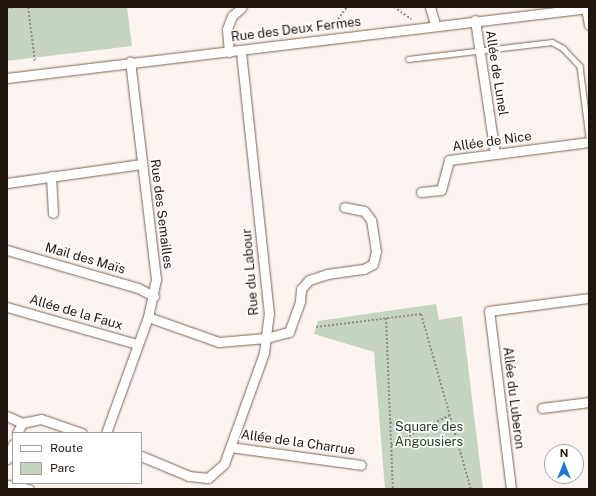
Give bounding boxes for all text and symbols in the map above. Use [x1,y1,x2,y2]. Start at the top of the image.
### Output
street label: Rue des Deux Fermes [230,14,362,46]
street label: Allée de Lunel [482,29,510,117]
street label: Allée de Nice [451,129,533,155]
street label: Rue des Semailles [147,158,175,270]
street label: Rue du Labour [239,228,263,316]
street label: Mail des Maïs [43,240,127,278]
street label: Allée de la Faux [27,292,125,334]
street label: Allée du Luberon [499,346,527,450]
park label: Square des Angousiers [395,420,463,451]
street label: Allée de la Charrue [240,427,356,459]
legend [12,432,142,484]
text: Route [50,441,83,455]
north arrow [544,444,584,484]
text: N [560,447,568,459]
text: Parc [50,461,75,475]

